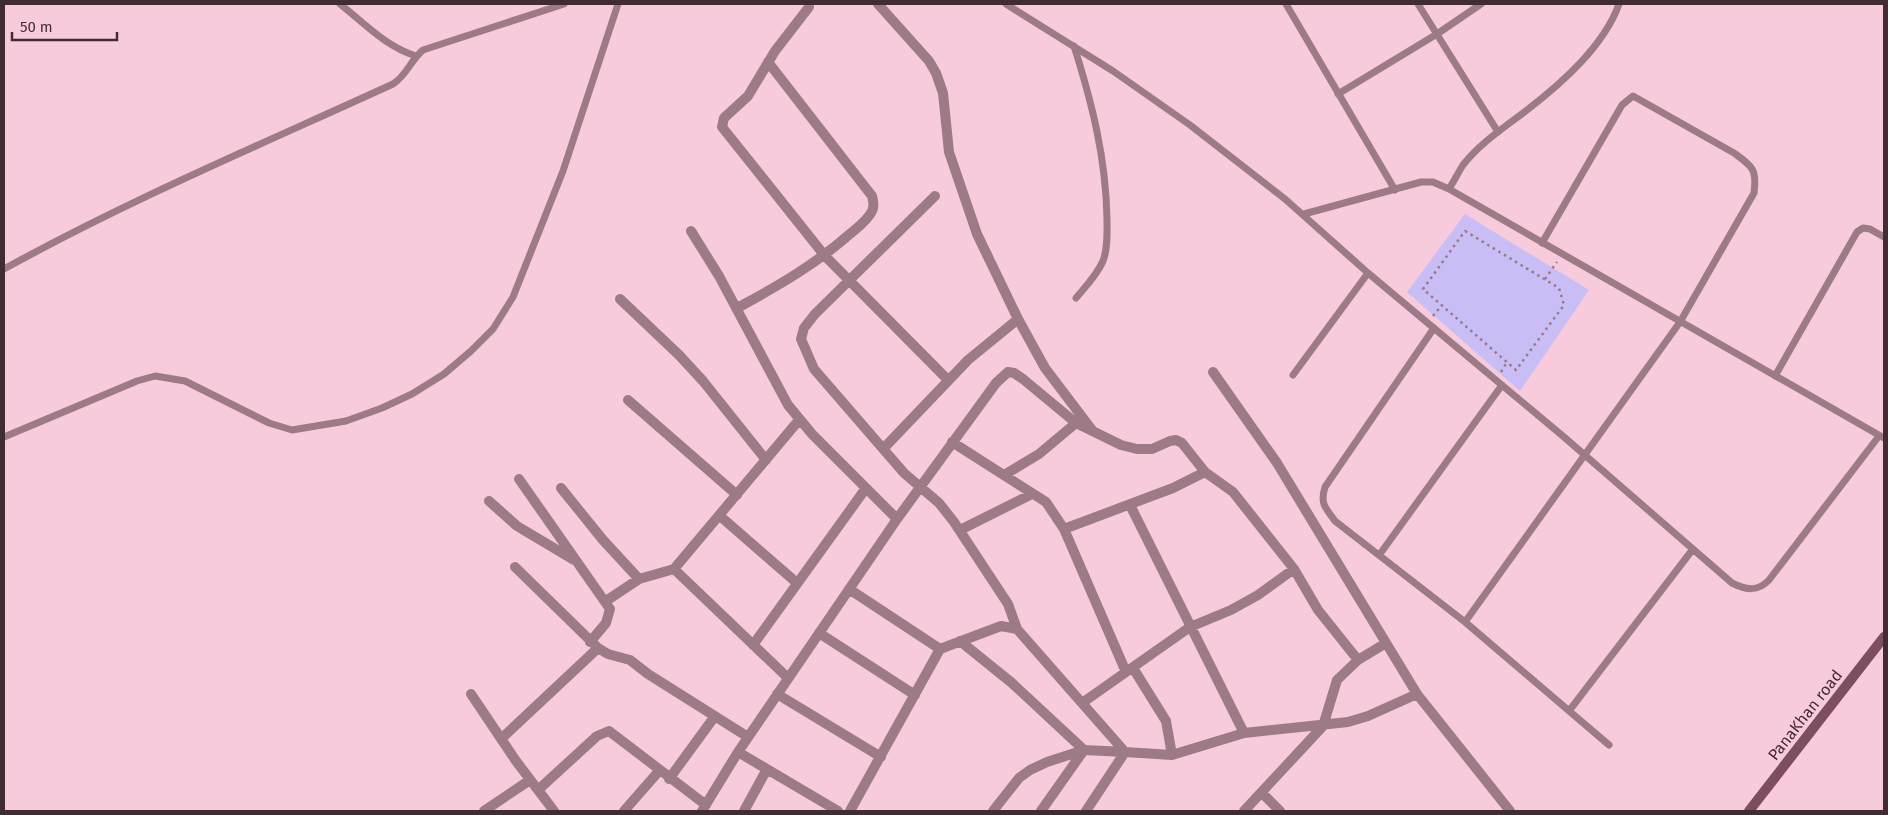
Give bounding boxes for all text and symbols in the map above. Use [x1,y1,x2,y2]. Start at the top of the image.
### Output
scale bar [12,10,118,42]
text: 50 m [20,18,53,36]
street label: PanaKhan road [1764,666,1846,764]

